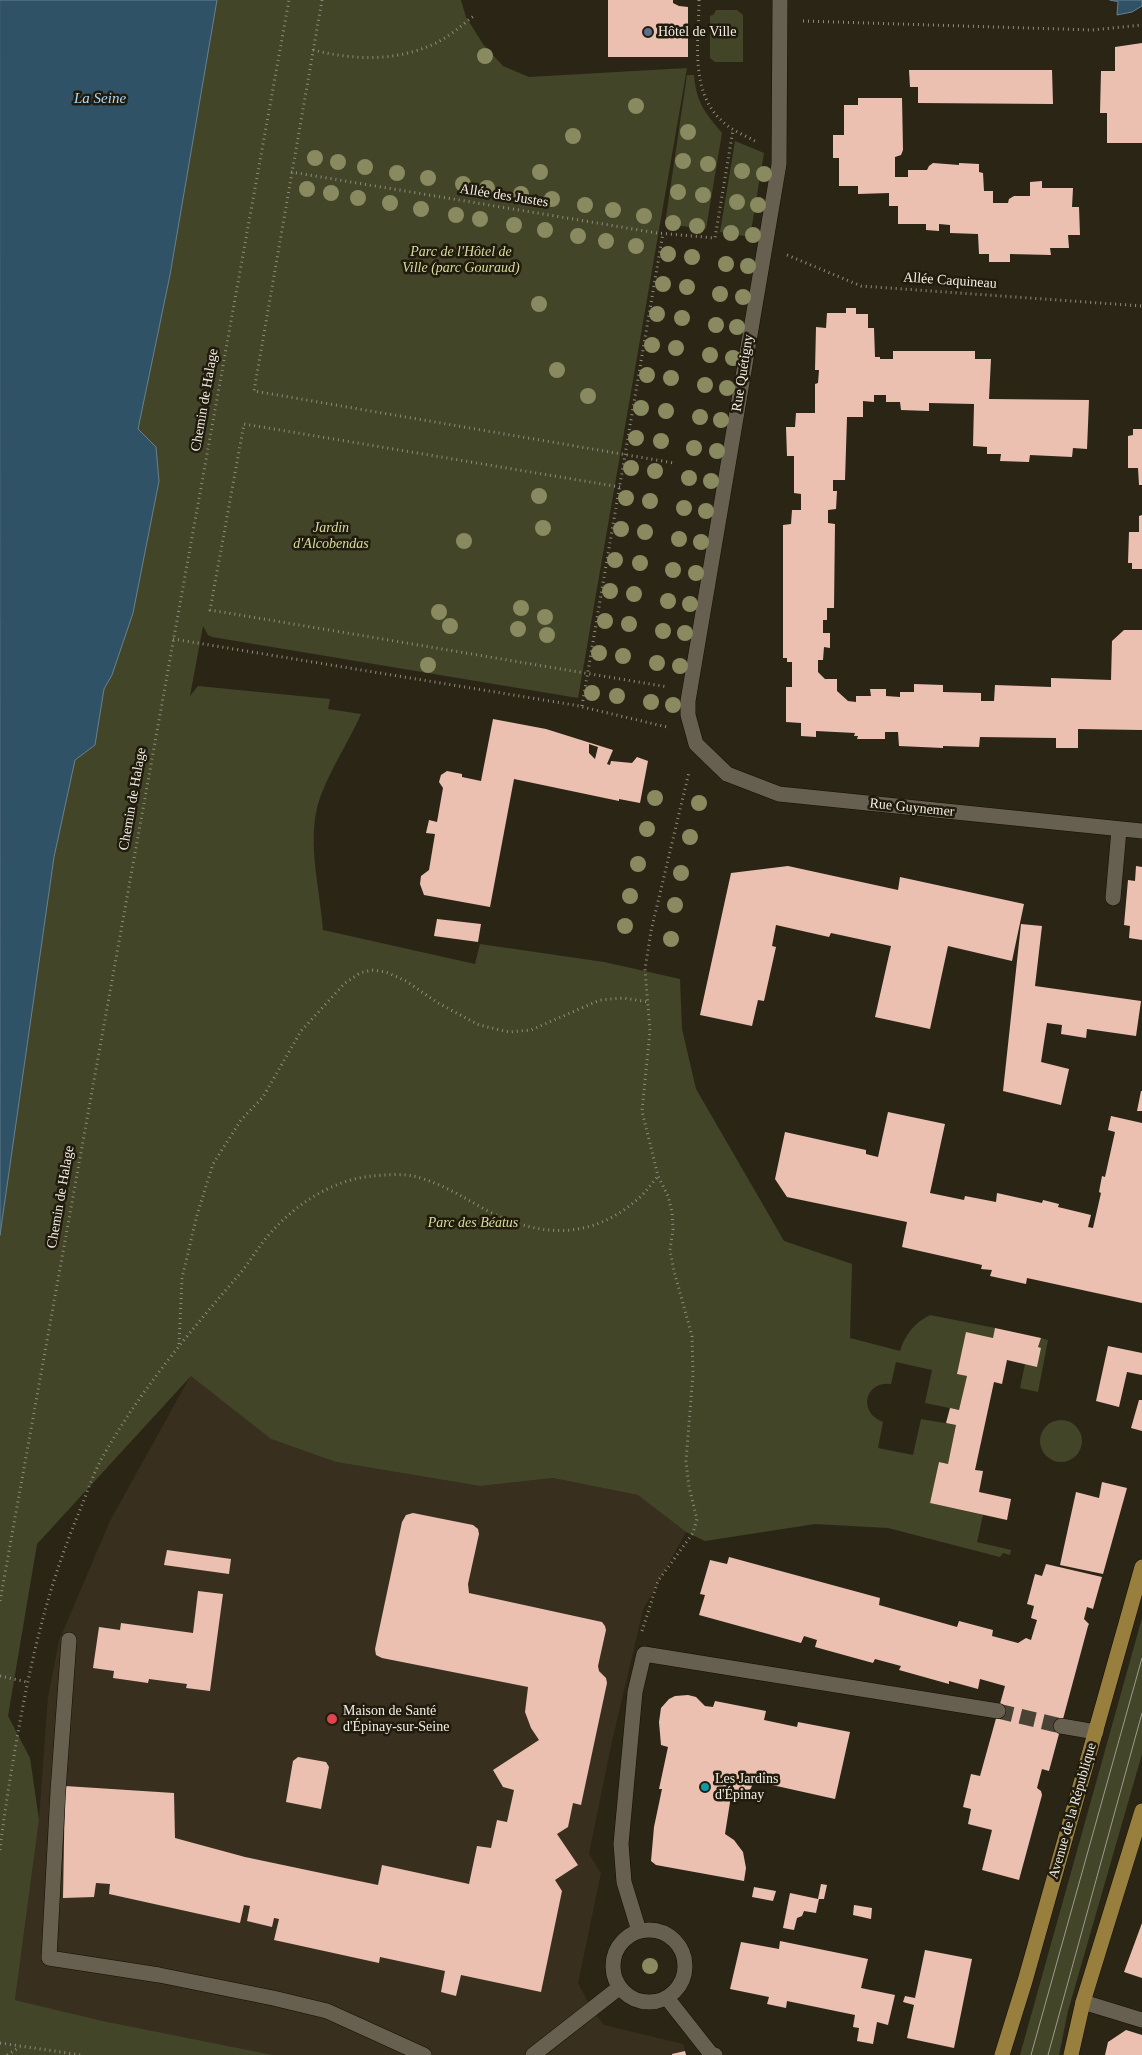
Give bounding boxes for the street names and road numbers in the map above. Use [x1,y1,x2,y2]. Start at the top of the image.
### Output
street label: Allée des Justes [459,181,549,211]
street label: Allée Caquineau [903,269,997,293]
street label: Rue Quétigny [729,333,757,413]
street label: Chemin de Halage [188,347,222,453]
street label: Chemin de Halage [116,746,150,852]
street label: Rue Guynemer [869,795,955,821]
street label: Chemin de Halage [44,1144,78,1250]
street label: Avenue de la République [1046,1741,1100,1881]

